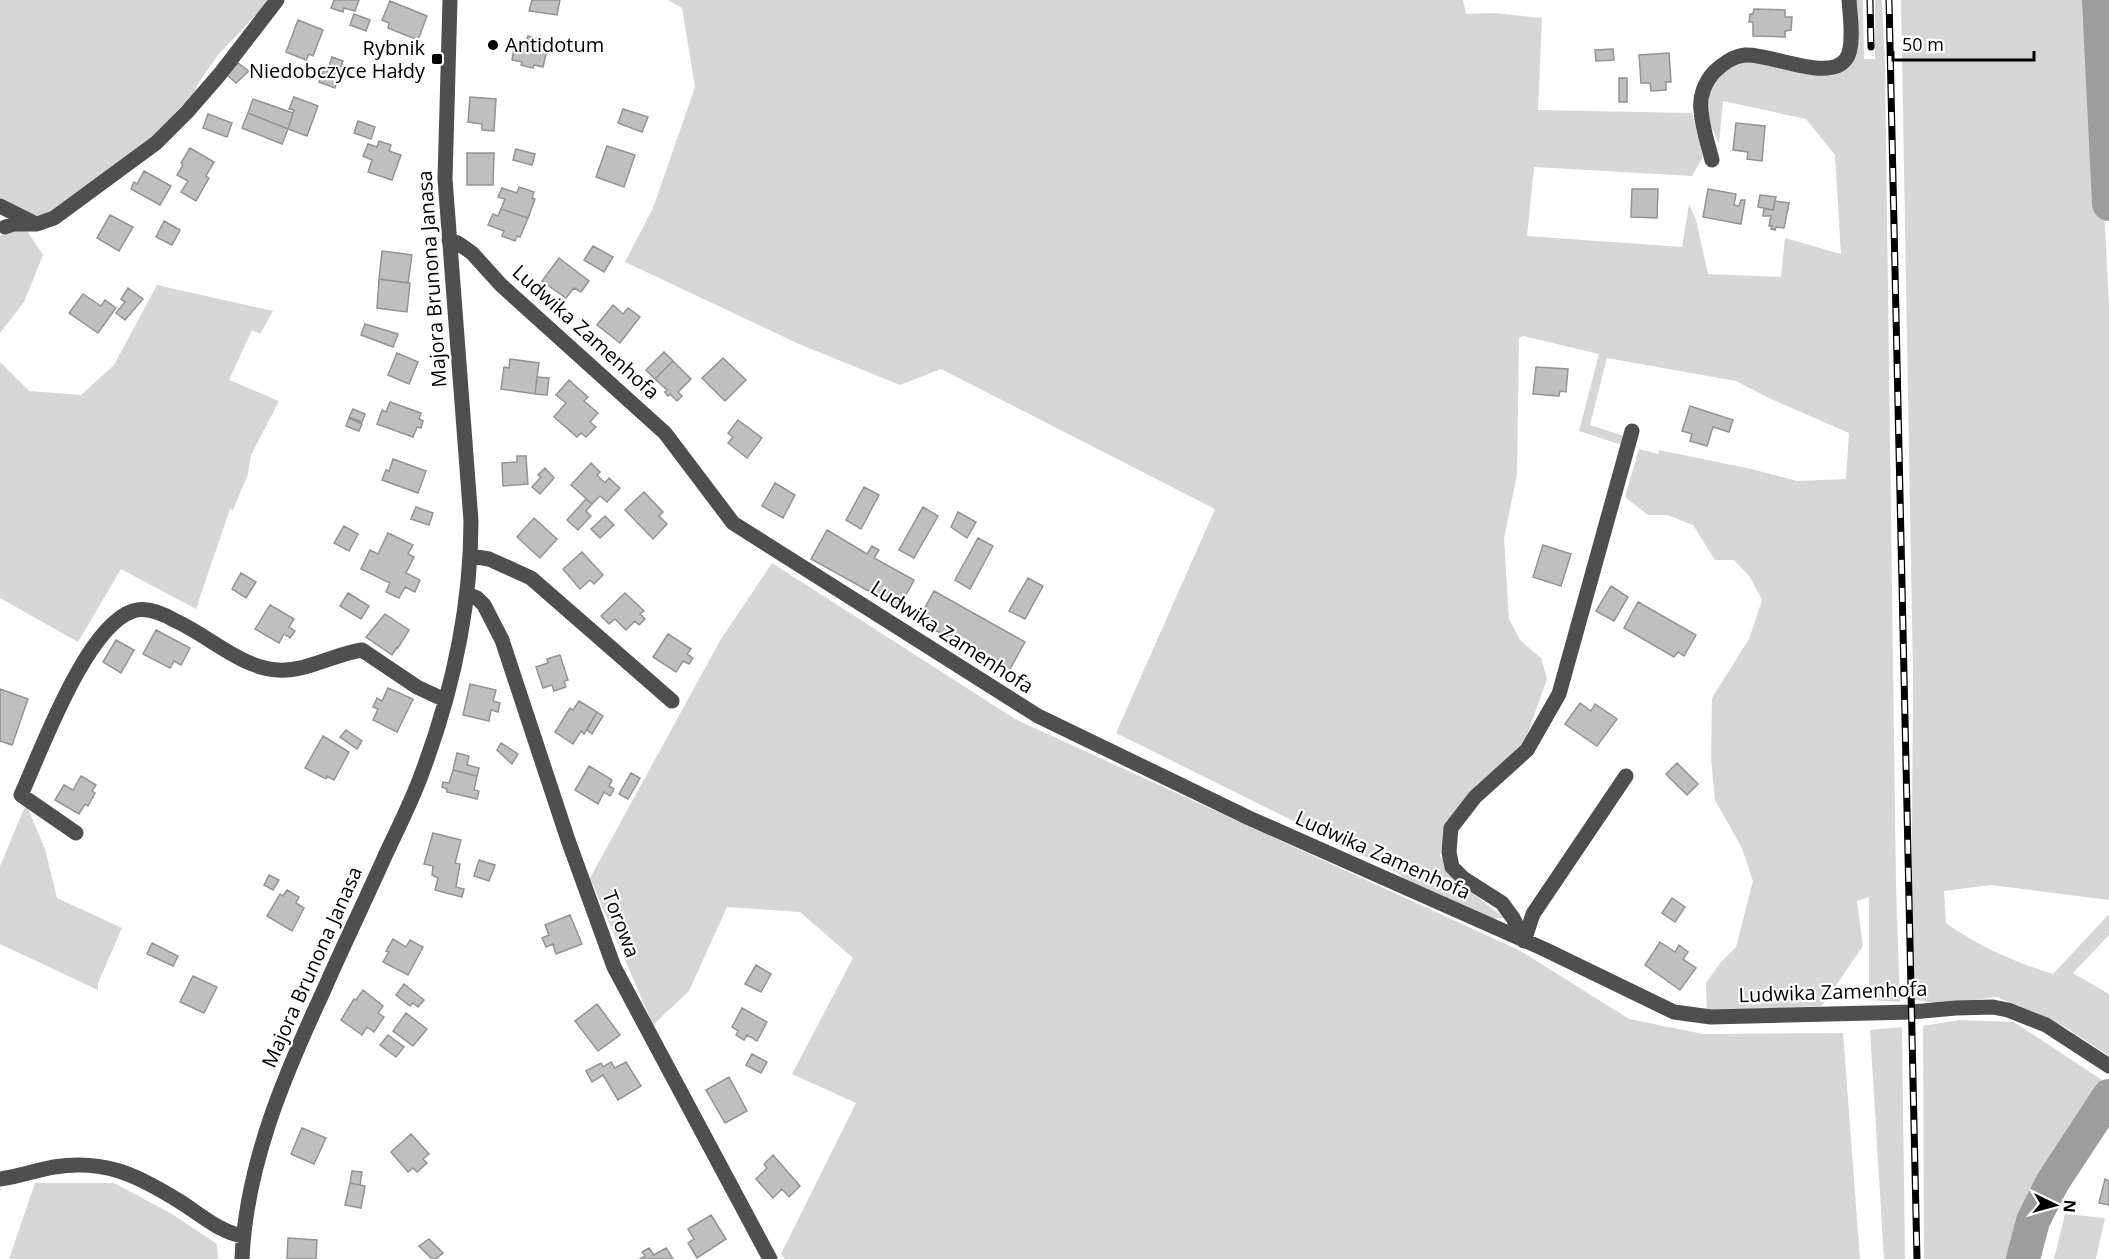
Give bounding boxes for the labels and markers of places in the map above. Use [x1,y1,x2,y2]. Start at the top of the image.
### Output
place label: Antidotum [505,31,604,58]
place label: Rybnik Niedobczyce Hałdy [249,34,426,84]
marker: Antidotum [486,38,500,52]
marker: Rybnik Niedobczyce Hałdy [430,52,444,66]

